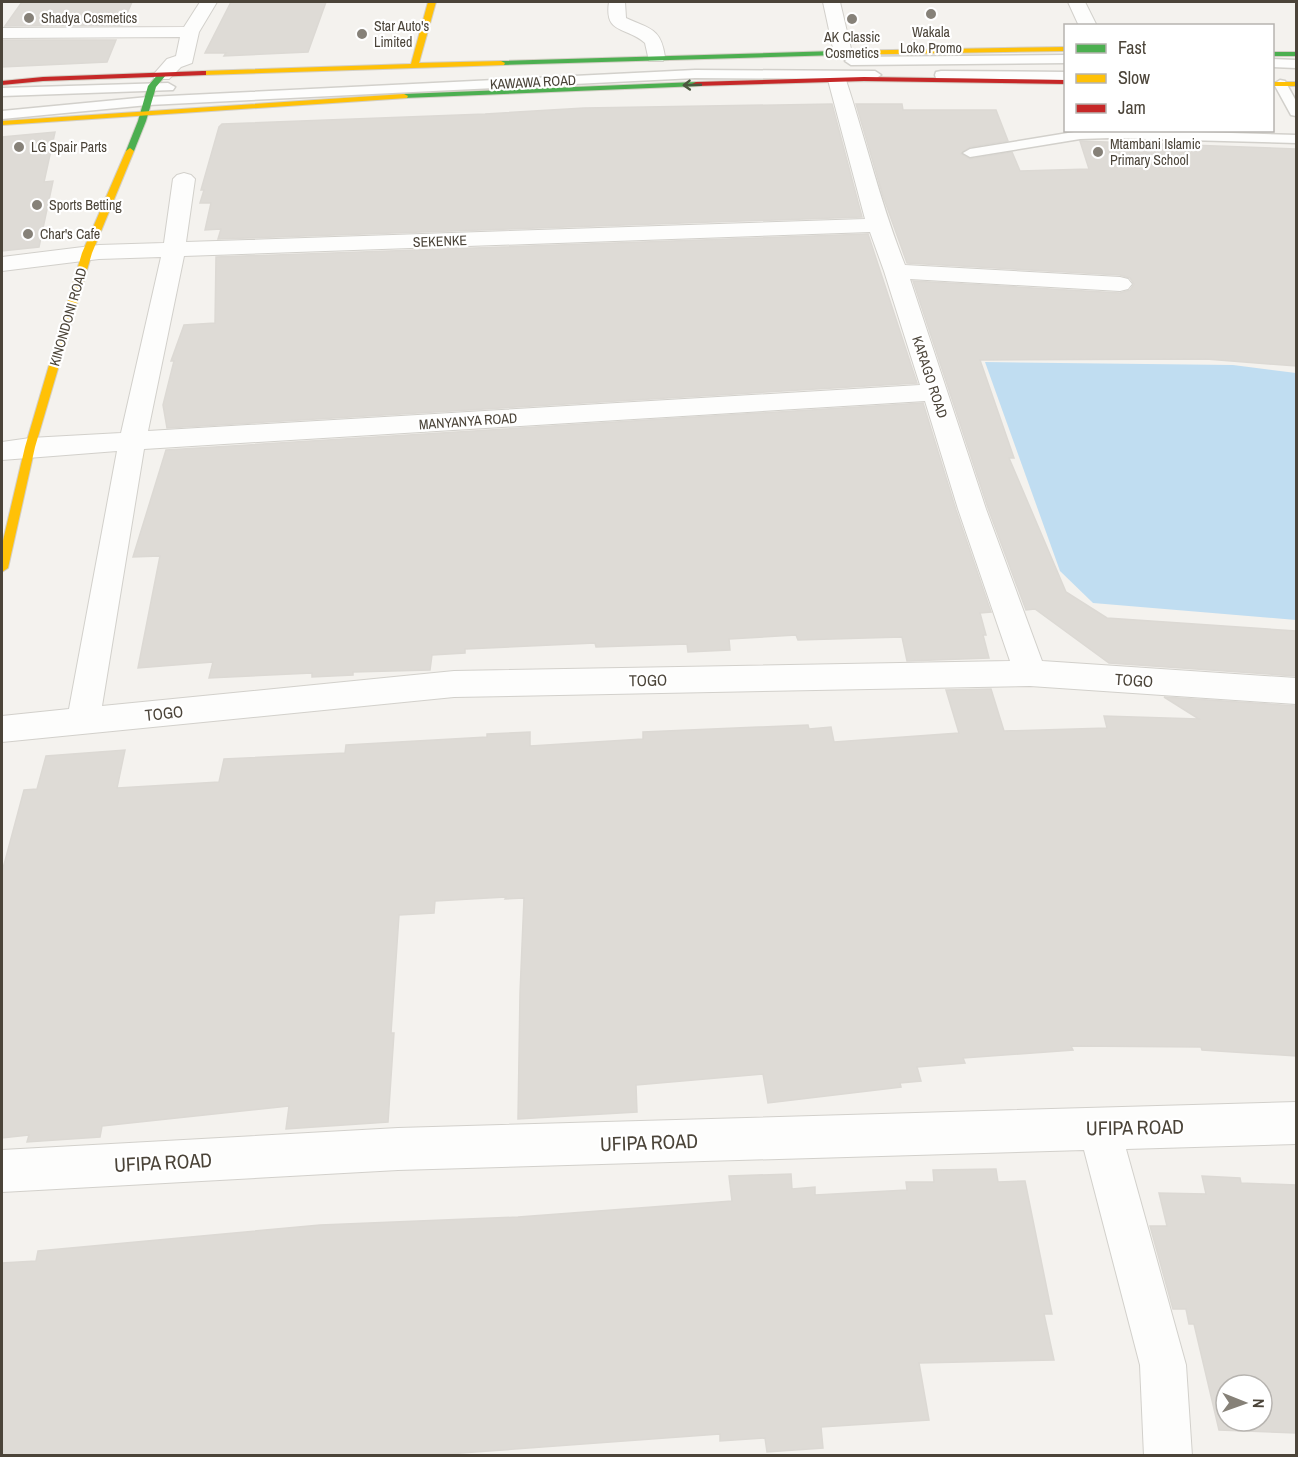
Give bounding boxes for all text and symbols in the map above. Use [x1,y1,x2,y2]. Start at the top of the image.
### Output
marker: Wakala Loko Promo [924,7,938,21]
place label: Shadya Cosmetics [41,9,138,27]
marker: Shadya Cosmetics [22,11,36,25]
marker: AK Classic Cosmetics [845,12,859,26]
place label: Star Auto's Limited [374,17,429,51]
place label: Wakala Loko Promo [900,23,962,57]
legend [1064,24,1274,132]
marker: Star Auto's Limited [355,27,369,41]
place label: AK Classic Cosmetics [823,28,880,62]
text: Fast [1118,35,1146,60]
text: Slow [1118,65,1150,90]
street label: KAWAWA ROAD [489,71,577,93]
one-way arrow [683,80,703,91]
text: Jam [1118,95,1146,120]
place label: Mtambani Islamic Primary School [1110,135,1201,169]
place label: LG Spair Parts [31,138,107,156]
marker: LG Spair Parts [12,140,26,154]
marker: Mtambani Islamic Primary School [1091,145,1105,159]
place label: Sports Betting [49,196,122,214]
marker: Sports Betting [30,198,44,212]
place label: Char's Cafe [40,225,100,243]
marker: Char's Cafe [21,227,35,241]
street label: SEKENKE [413,231,467,251]
street label: KINONDONI ROAD [45,266,91,368]
street label: KARAGO ROAD [908,334,952,420]
street label: MANYANYA ROAD [418,409,518,433]
street label: TOGO [1114,668,1154,692]
street label: TOGO [629,669,667,691]
street label: TOGO [144,700,184,726]
street label: UFIPA ROAD [1086,1113,1184,1141]
street label: UFIPA ROAD [599,1127,699,1157]
street label: UFIPA ROAD [113,1146,213,1178]
north arrow [1214,1373,1274,1433]
text: N [1248,1398,1270,1408]

